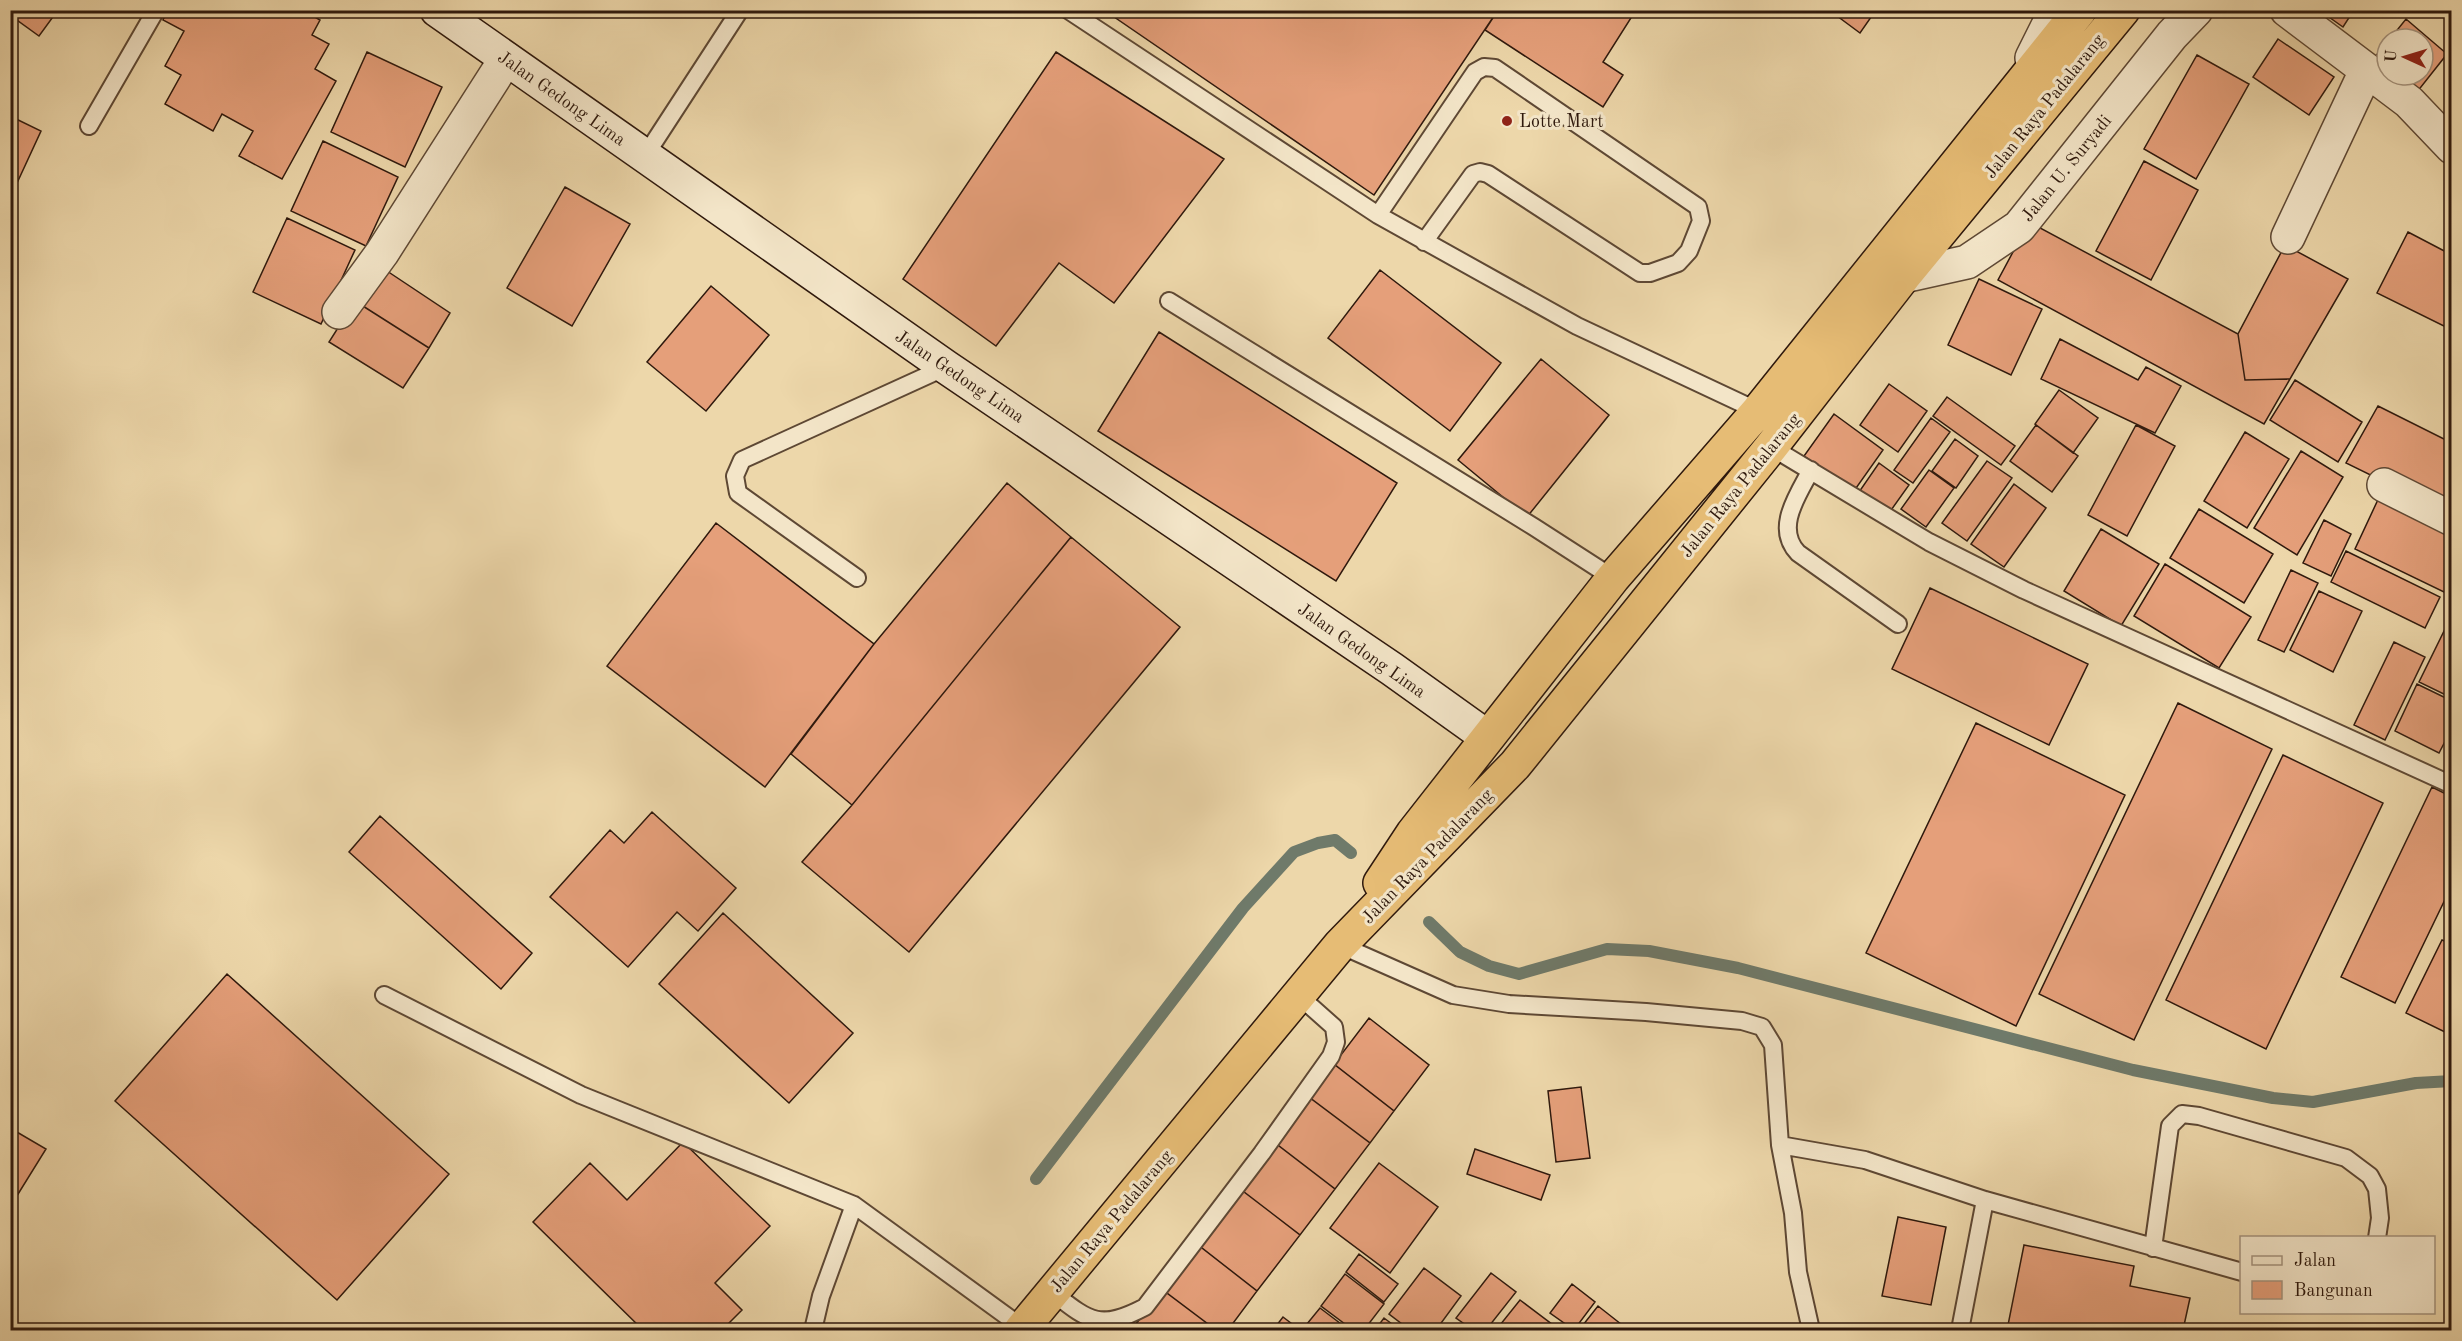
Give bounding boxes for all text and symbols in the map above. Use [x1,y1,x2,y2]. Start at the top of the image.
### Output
north arrow [2375,27,2435,87]
street label: Jalan Raya Padalarang [1981,31,2108,182]
street label: Jalan Gedong Lima [494,48,629,150]
text: U [2384,49,2400,63]
street label: Jalan U. Suryadi [2018,112,2115,225]
place label: Lotte Mart [1519,113,1604,131]
marker: Lotte Mart [1500,114,1514,128]
street label: Jalan Gedong Lima [892,327,1027,427]
street label: Jalan Raya Padalarang [1677,410,1804,561]
street label: Jalan Gedong Lima [1294,600,1429,702]
street label: Jalan Raya Padalarang [1359,786,1497,928]
street label: Jalan Raya Padalarang [1047,1147,1177,1296]
legend [2240,1236,2435,1314]
text: Jalan [2294,1252,2336,1270]
text: Bangunan [2294,1282,2373,1300]

